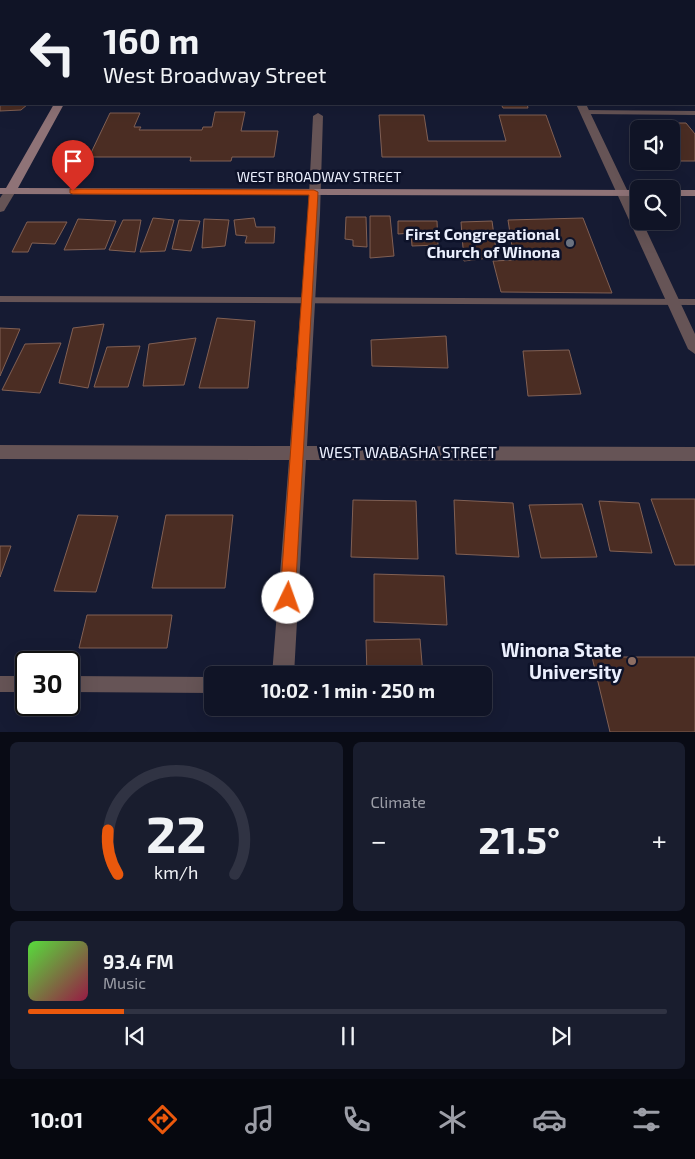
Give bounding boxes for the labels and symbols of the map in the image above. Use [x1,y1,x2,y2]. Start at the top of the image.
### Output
pin [52,140,94,191]
street label: WEST BROADWAY STREET [237,168,401,185]
place label: First Congregational Church of Winona [405,224,561,261]
marker: First Congregational Church of Winona [564,237,576,249]
street label: WEST WABASHA STREET [319,442,497,461]
position arrow [261,571,313,623]
place label: Winona State University [501,638,622,684]
speed limit sign: 30 [15,651,80,716]
marker: Winona State University [626,655,638,667]

